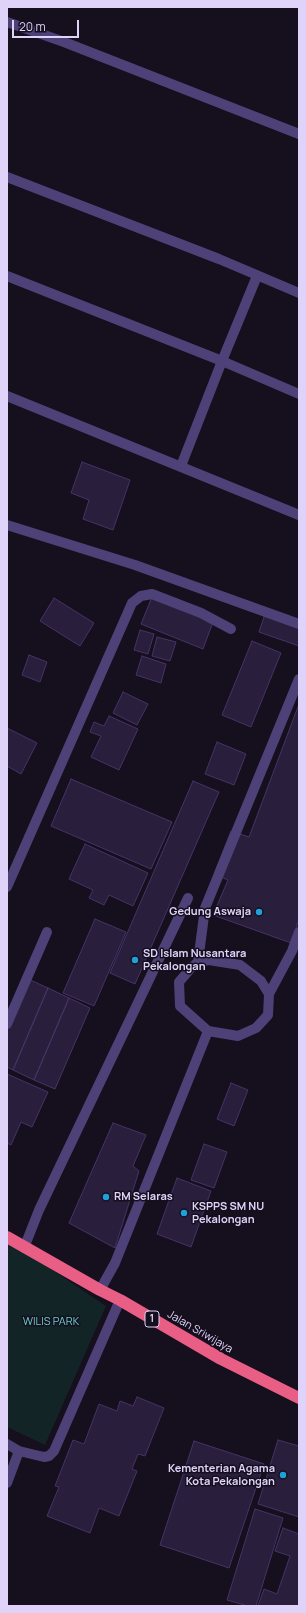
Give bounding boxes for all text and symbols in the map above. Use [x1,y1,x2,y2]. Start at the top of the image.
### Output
scale bar [14,12,81,38]
text: 20 m [19,18,46,35]
place label: Gedung Aswaja [169,905,251,919]
marker: Gedung Aswaja [254,907,264,917]
place label: SD Islam Nusantara Pekalongan [143,947,246,973]
marker: SD Islam Nusantara Pekalongan [130,955,140,965]
place label: RM Selaras [114,1190,173,1204]
marker: RM Selaras [101,1192,111,1202]
place label: KSPPS SM NU Pekalongan [192,1200,264,1226]
marker: KSPPS SM NU Pekalongan [179,1208,189,1218]
street label: Jalan Sriwijaya [165,1308,235,1356]
road number: 1 [145,1311,159,1327]
park label: WILIS PARK [23,1315,79,1329]
place label: Kementerian Agama Kota Pekalongan [168,1462,275,1488]
marker: Kementerian Agama Kota Pekalongan [278,1470,288,1480]

